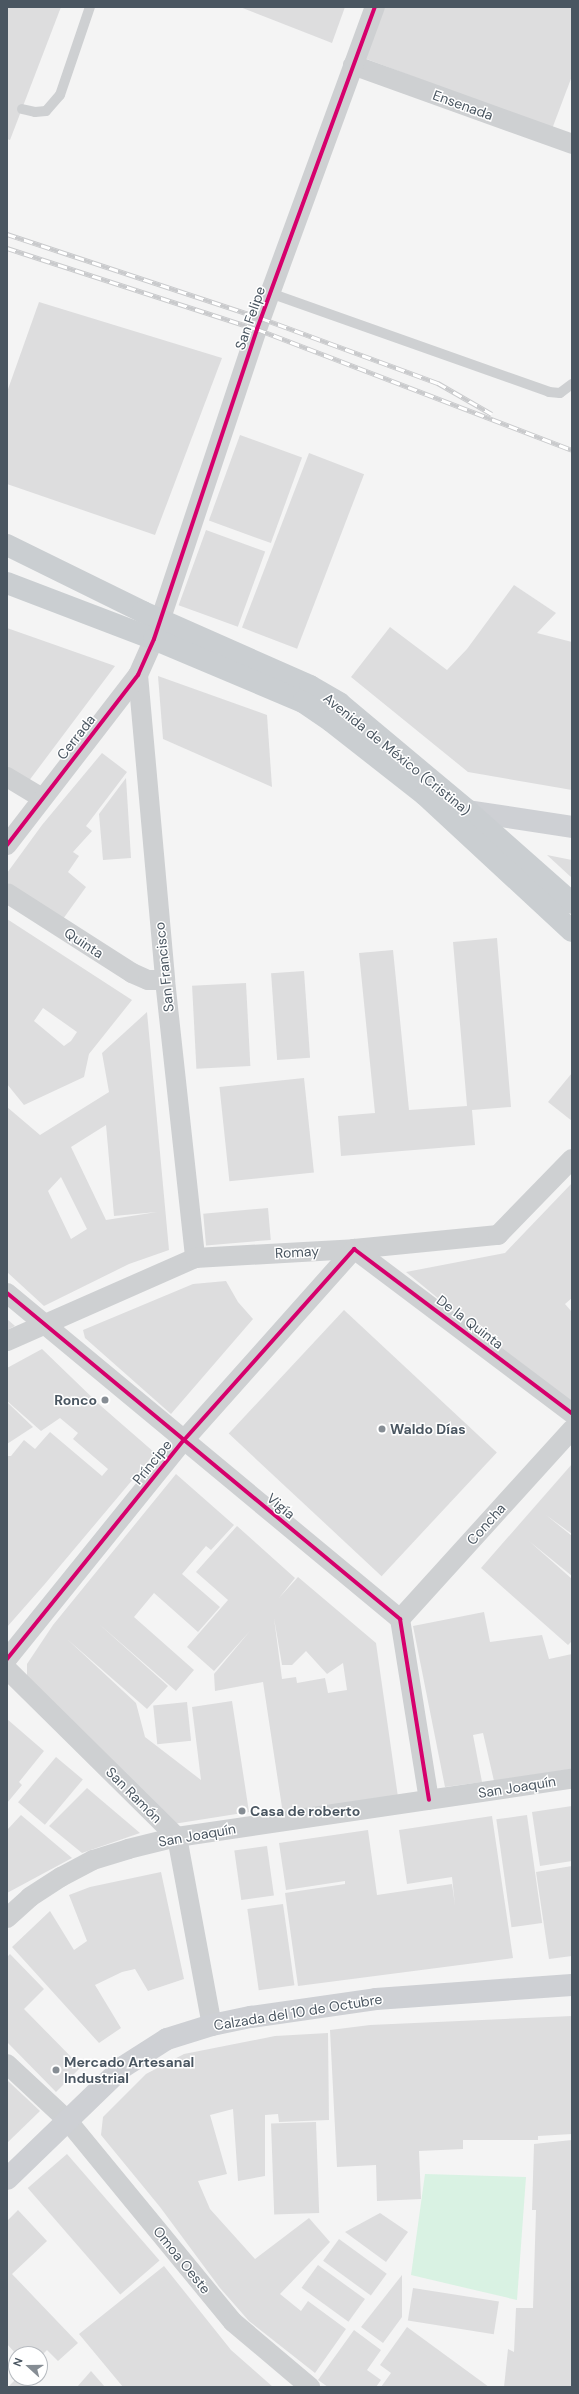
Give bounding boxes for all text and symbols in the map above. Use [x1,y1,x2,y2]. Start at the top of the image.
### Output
street label: Ensenada [431,86,495,124]
street label: San Felipe [231,284,269,352]
street label: Avenida de México (Cristina) [320,689,474,819]
street label: Cerrada [53,711,99,763]
street label: San Francisco [151,921,177,1013]
street label: Quinta [61,924,107,962]
street label: Romay [275,1242,319,1262]
street label: De la Quinta [433,1291,507,1353]
place label: Ronco [54,1392,97,1408]
marker: Ronco [100,1395,110,1405]
place label: Waldo Días [390,1421,466,1437]
marker: Waldo Días [377,1424,387,1434]
street label: Príncipe [129,1436,175,1488]
street label: Vigía [264,1490,298,1522]
street label: Concha [463,1500,509,1548]
street label: San Ramón [103,1764,165,1826]
street label: San Joaquín [477,1773,557,1801]
place label: Casa de roberto [250,1803,360,1819]
marker: Casa de roberto [237,1806,247,1816]
street label: San Joaquín [157,1820,237,1850]
street label: Calzada del 10 de Octubre [213,1990,383,2034]
place label: Mercado Artesanal Industrial [64,2054,194,2086]
marker: Mercado Artesanal Industrial [51,2065,61,2075]
street label: Omoa Oeste [150,2223,214,2297]
north arrow [8,2346,48,2386]
text: N [10,2356,26,2368]

